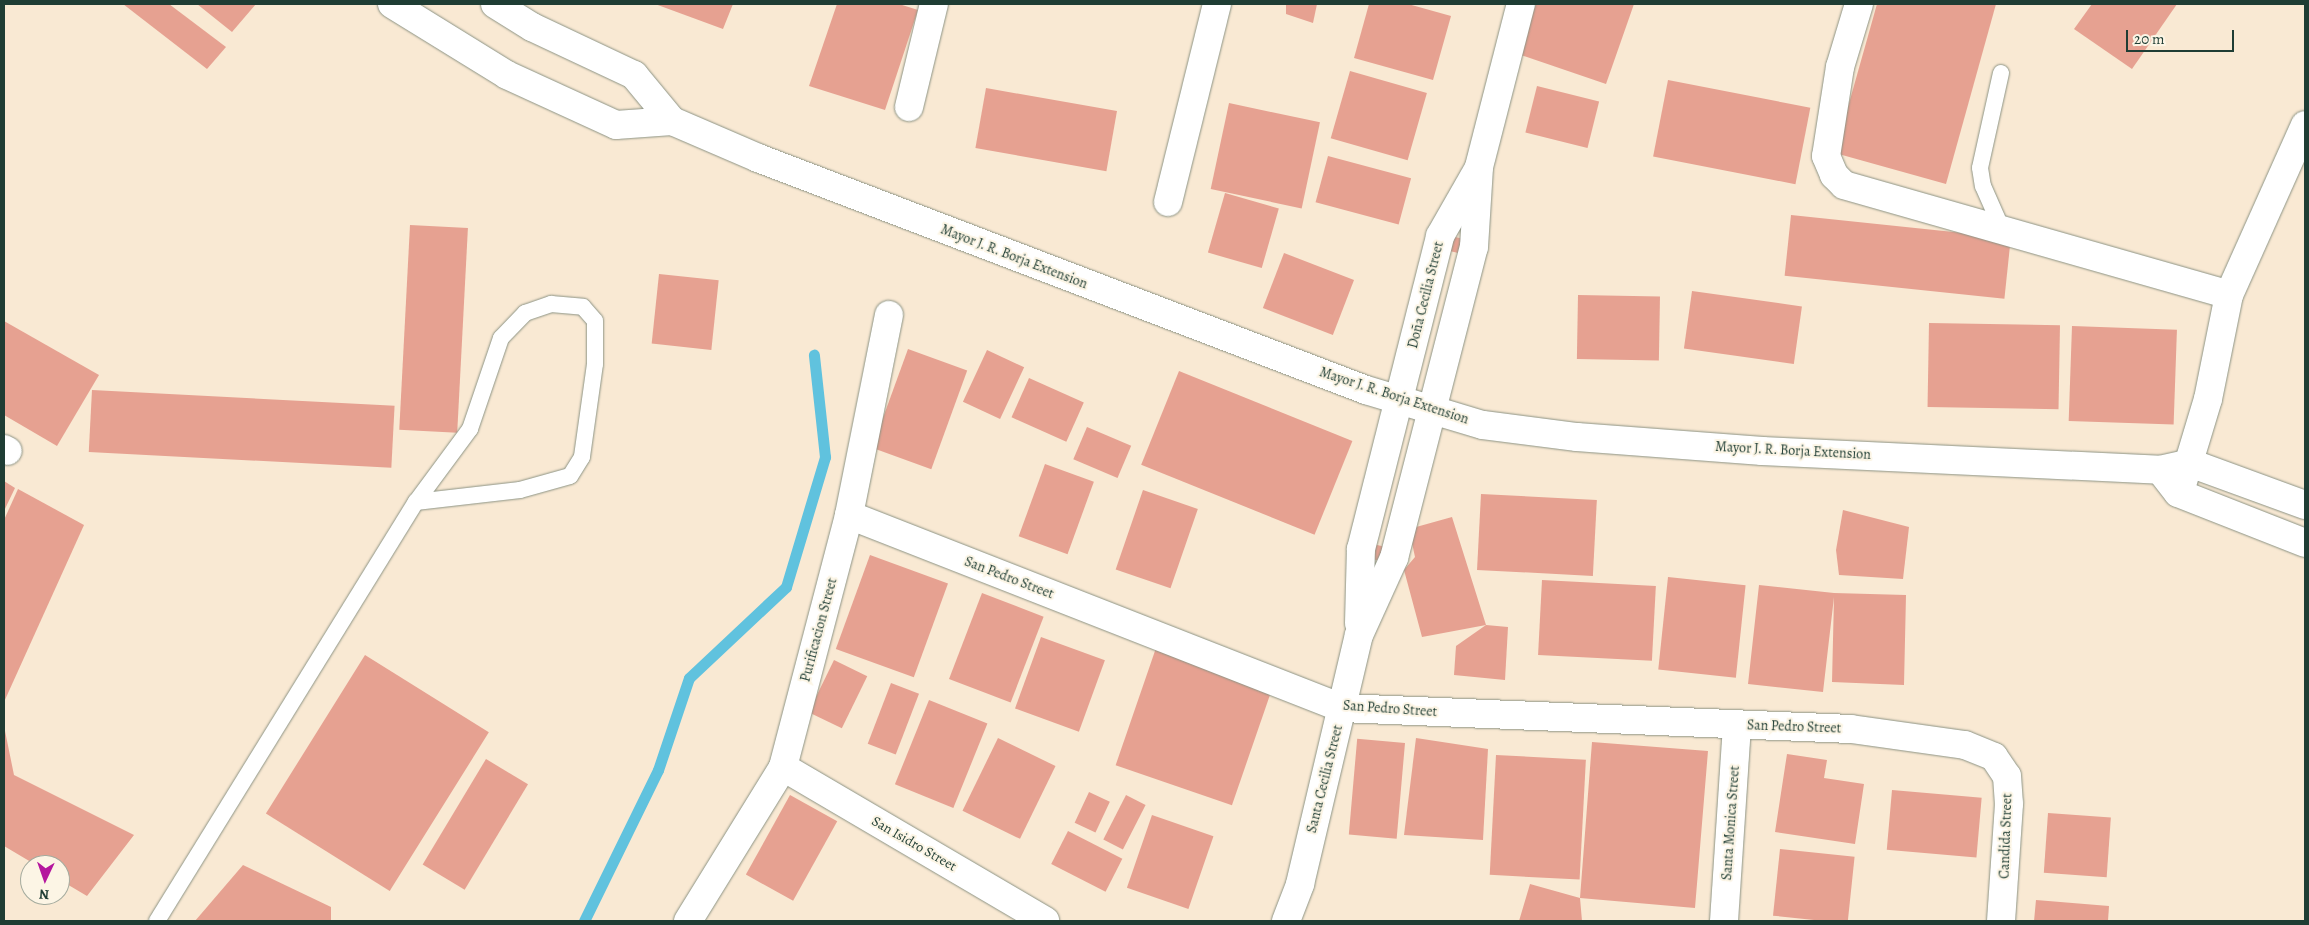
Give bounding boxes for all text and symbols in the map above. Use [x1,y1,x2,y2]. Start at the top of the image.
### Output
scale bar [2129,20,2236,52]
text: 20 m [2134,29,2165,49]
street label: Mayor J. R. Borja Extension [938,221,1090,293]
street label: Doña Cecilia Street [1405,240,1447,350]
street label: Mayor J. R. Borja Extension [1317,364,1471,428]
street label: Mayor J. R. Borja Extension [1714,439,1872,463]
street label: San Pedro Street [962,553,1056,603]
street label: Purificacion Street [797,576,841,684]
street label: San Pedro Street [1342,697,1438,721]
street label: San Pedro Street [1747,717,1841,737]
street label: Santa Cecilia Street [1303,723,1347,835]
street label: Santa Monica Street [1719,765,1743,881]
street label: Candida Street [1996,793,2016,879]
street label: San Isidro Street [869,813,959,875]
north arrow [20,855,70,905]
text: N [39,885,50,904]

